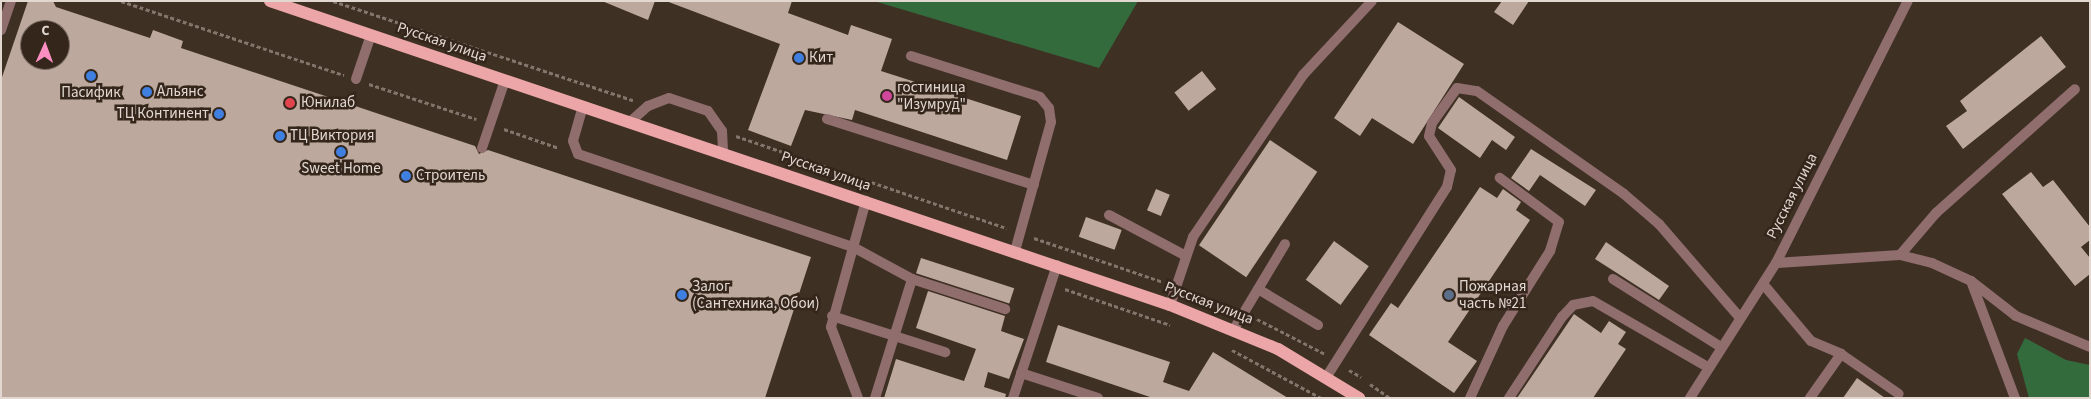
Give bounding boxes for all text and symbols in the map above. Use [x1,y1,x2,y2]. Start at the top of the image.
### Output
street label: Русская улица [395,18,489,66]
north arrow [20,20,70,70]
text: С [41,21,50,41]
place label: Кит [809,49,833,67]
marker: Кит [793,52,805,64]
marker: Пасифик [85,70,97,82]
place label: гостиница "Изумруд" [897,78,966,113]
place label: Альянс [157,83,204,101]
place label: Пасифик [61,84,121,102]
marker: Альянс [141,86,153,98]
marker: гостиница "Изумруд" [881,90,893,102]
place label: Юнилаб [301,94,355,112]
marker: Юнилаб [283,96,297,110]
place label: ТЦ Континент [117,105,209,123]
marker: ТЦ Континент [213,108,225,120]
place label: ТЦ Виктория [290,127,374,145]
marker: ТЦ Виктория [274,130,286,142]
marker: Sweet Home [335,146,347,158]
street label: Русская улица [779,147,873,195]
street label: Русская улица [1763,150,1821,242]
place label: Sweet Home [301,160,381,178]
place label: Строитель [416,167,485,185]
marker: Строитель [400,170,412,182]
place label: Залог (Сантехника, Обои) [692,277,820,312]
place label: Пожарная часть №21 [1459,277,1527,312]
street label: Русская улица [1162,278,1256,328]
marker: Залог (Сантехника, Обои) [676,289,688,301]
marker: Пожарная часть №21 [1443,289,1455,301]

